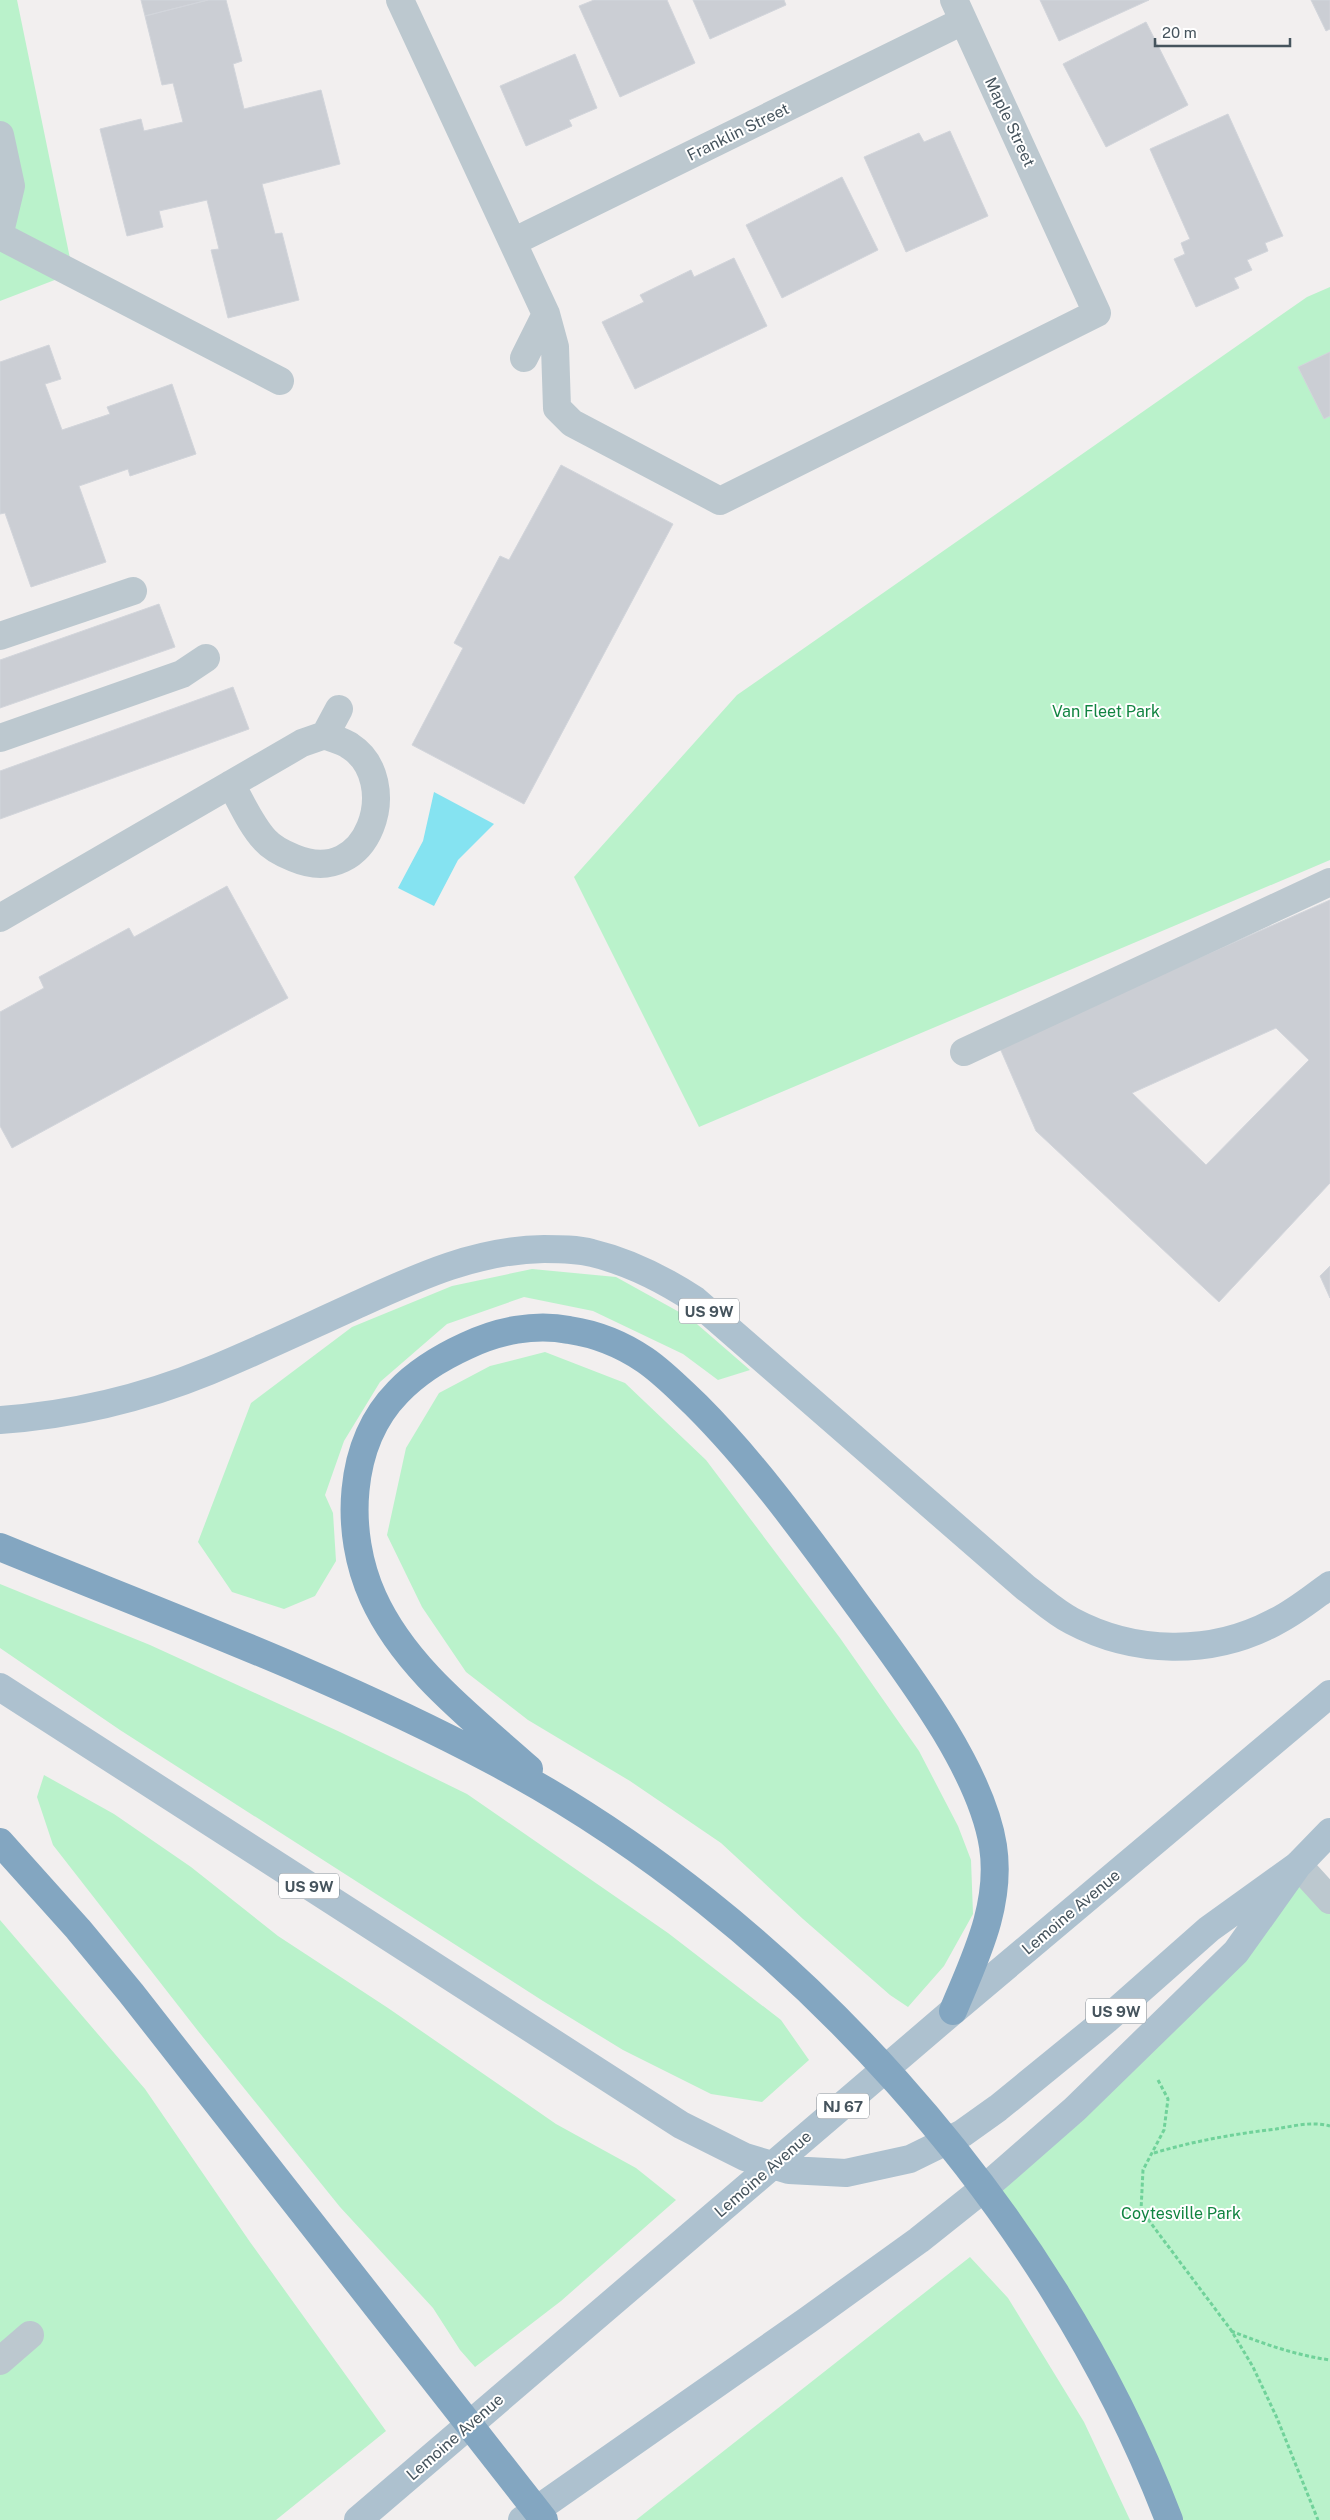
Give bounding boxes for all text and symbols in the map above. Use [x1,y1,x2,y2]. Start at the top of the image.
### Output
scale bar [1155,15,1290,47]
text: 20 m [1162,24,1197,41]
street label: Maple Street [981,74,1039,170]
street label: Franklin Street [684,99,792,165]
park label: Van Fleet Park [1052,702,1160,721]
road number: US 9W [679,1298,739,1324]
street label: Lemoine Avenue [1018,1866,1124,1958]
road number: US 9W [279,1874,339,1898]
road number: US 9W [1086,1998,1146,2024]
road number: NJ 67 [817,2094,869,2118]
street label: Lemoine Avenue [711,2127,815,2221]
park label: Coytesville Park [1121,2204,1241,2223]
street label: Lemoine Avenue [403,2390,507,2484]

